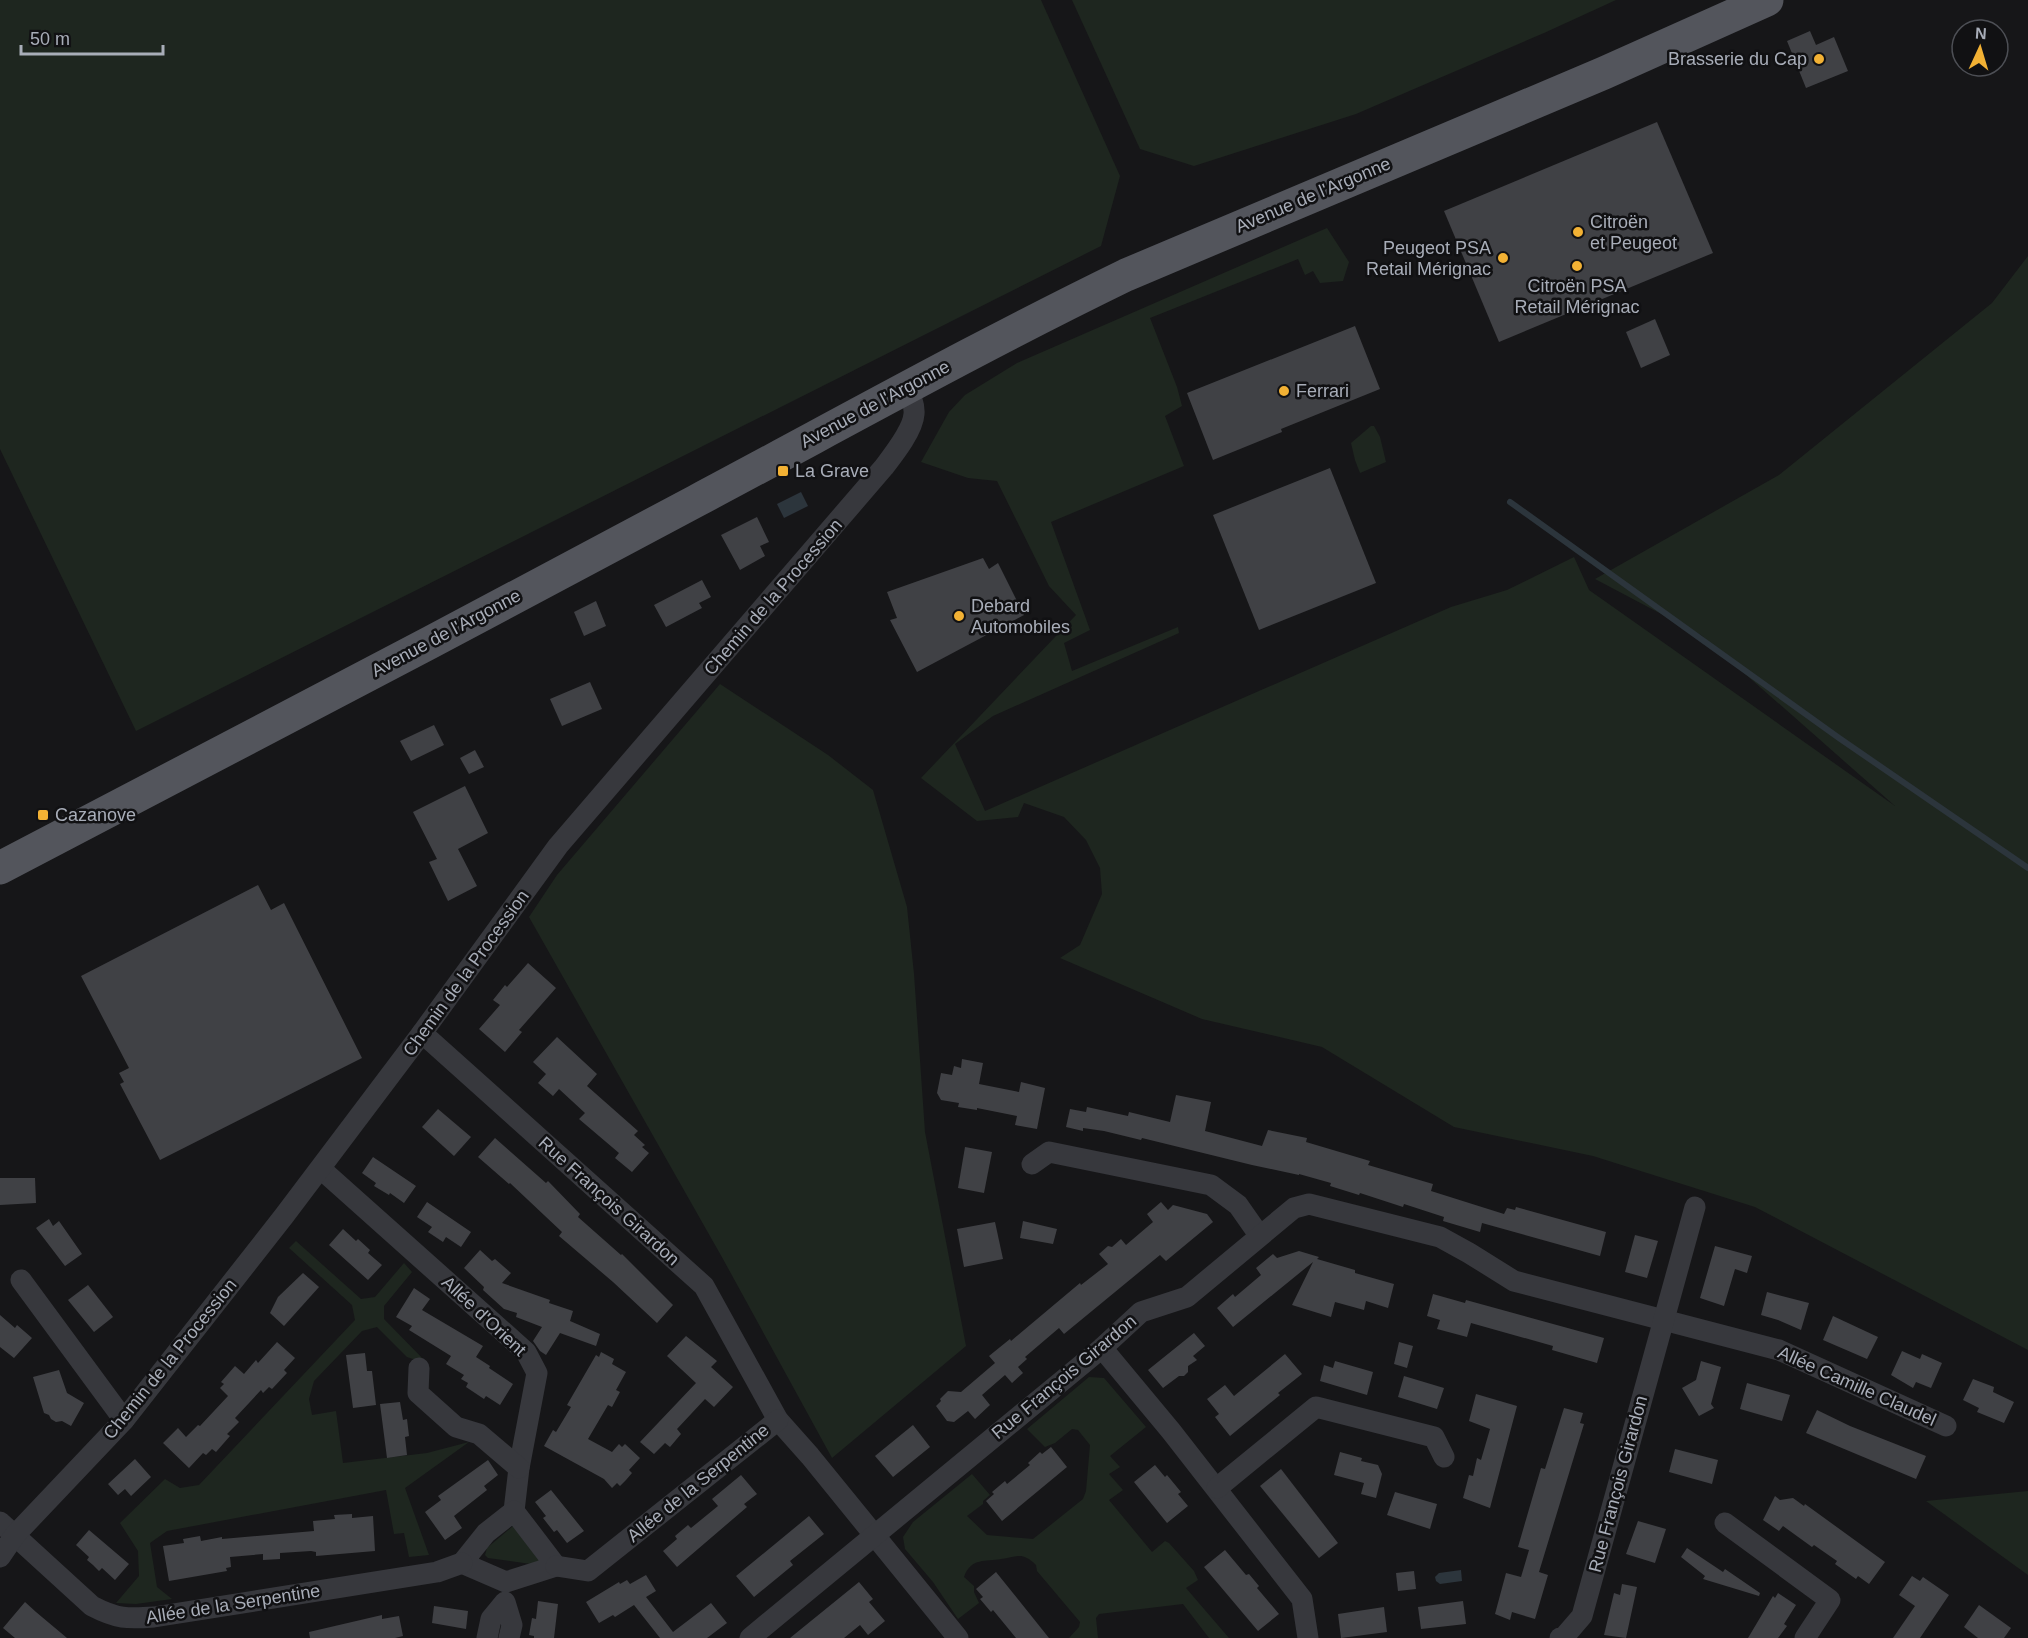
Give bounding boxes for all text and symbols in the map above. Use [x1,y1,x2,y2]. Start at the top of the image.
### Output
scale bar [21,18,164,56]
north arrow [1950,18,2010,78]
text: N [1975,25,1987,42]
text: 50 m [30,29,70,49]
place label: Brasserie du Cap [1668,49,1807,69]
marker: Brasserie du Cap [1812,52,1826,66]
street label: Avenue de l'Argonne [1233,153,1393,237]
place label: Citroën et Peugeot [1590,212,1677,253]
marker: Citroën et Peugeot [1571,225,1585,239]
place label: Peugeot PSA Retail Mérignac [1366,238,1491,279]
marker: Peugeot PSA Retail Mérignac [1496,251,1510,265]
marker: Citroën PSA Retail Mérignac [1570,259,1584,273]
place label: Citroën PSA Retail Mérignac [1514,276,1640,317]
street label: Avenue de l'Argonne [797,356,953,452]
place label: Ferrari [1296,381,1349,401]
marker: Ferrari [1277,384,1291,398]
place label: La Grave [795,461,869,481]
marker: La Grave [776,464,790,478]
street label: Chemin de la Procession [700,515,846,679]
street label: Avenue de l'Argonne [368,585,524,681]
place label: Debard Automobiles [971,596,1070,637]
marker: Debard Automobiles [952,609,966,623]
place label: Cazanove [55,805,136,825]
marker: Cazanove [36,808,50,822]
street label: Chemin de la Procession [399,886,533,1060]
street label: Rue François Girardon [535,1133,683,1269]
street label: Allée d'Orient [438,1272,530,1360]
street label: Chemin de la Procession [99,1275,241,1443]
street label: Rue François Girardon [988,1311,1140,1443]
street label: Allée Camille Claudel [1775,1342,1939,1430]
street label: Rue François Girardon [1585,1393,1651,1575]
street label: Allée de la Serpentine [623,1420,773,1546]
street label: Allée de la Serpentine [144,1580,322,1628]

